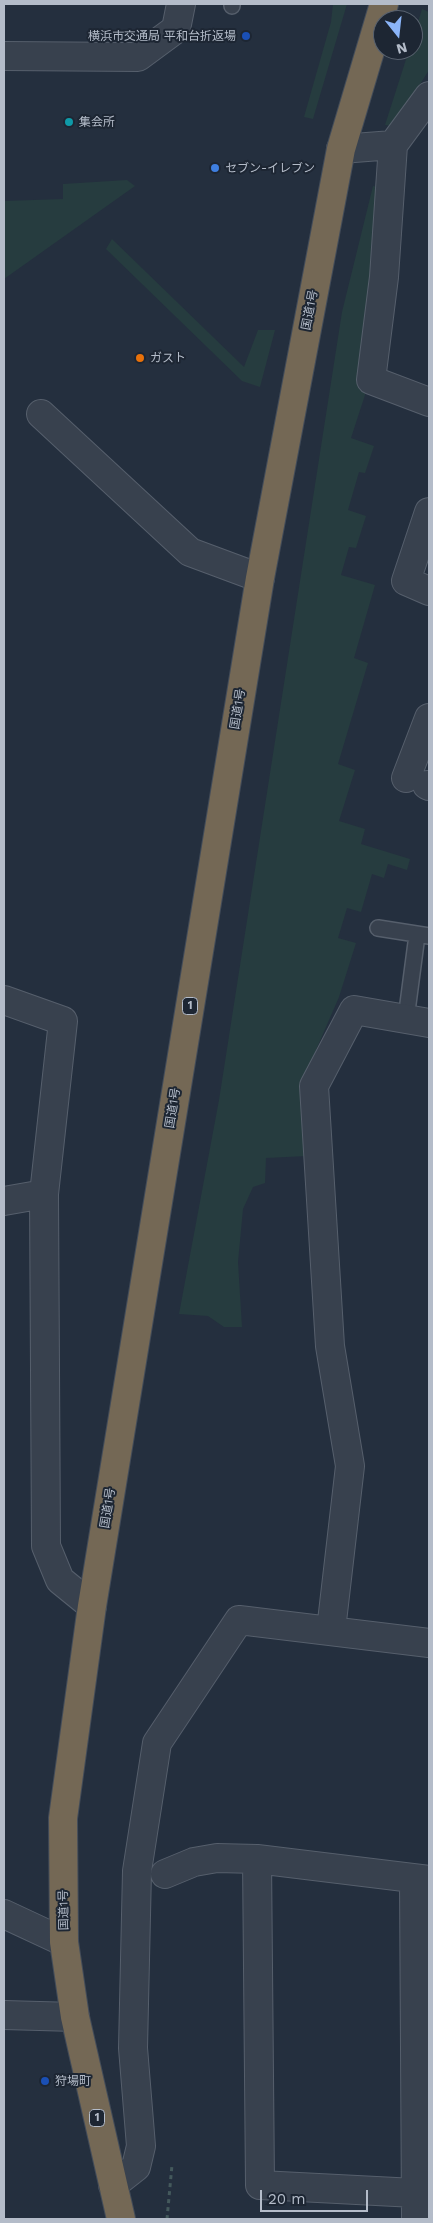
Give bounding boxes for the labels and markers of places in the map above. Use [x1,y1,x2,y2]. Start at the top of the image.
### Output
place label: 横浜市交通局 平和台折返場 [88,29,236,43]
marker: 横浜市交通局 平和台折返場 [240,30,252,42]
place label: 集会所 [79,115,115,129]
marker: 集会所 [63,116,75,128]
place label: セブン-イレブン [225,161,315,175]
marker: セブン-イレブン [209,162,221,174]
place label: ガスト [150,351,186,365]
marker: ガスト [134,352,146,364]
place label: 狩場町 [55,2074,91,2088]
marker: 狩場町 [39,2075,51,2087]

